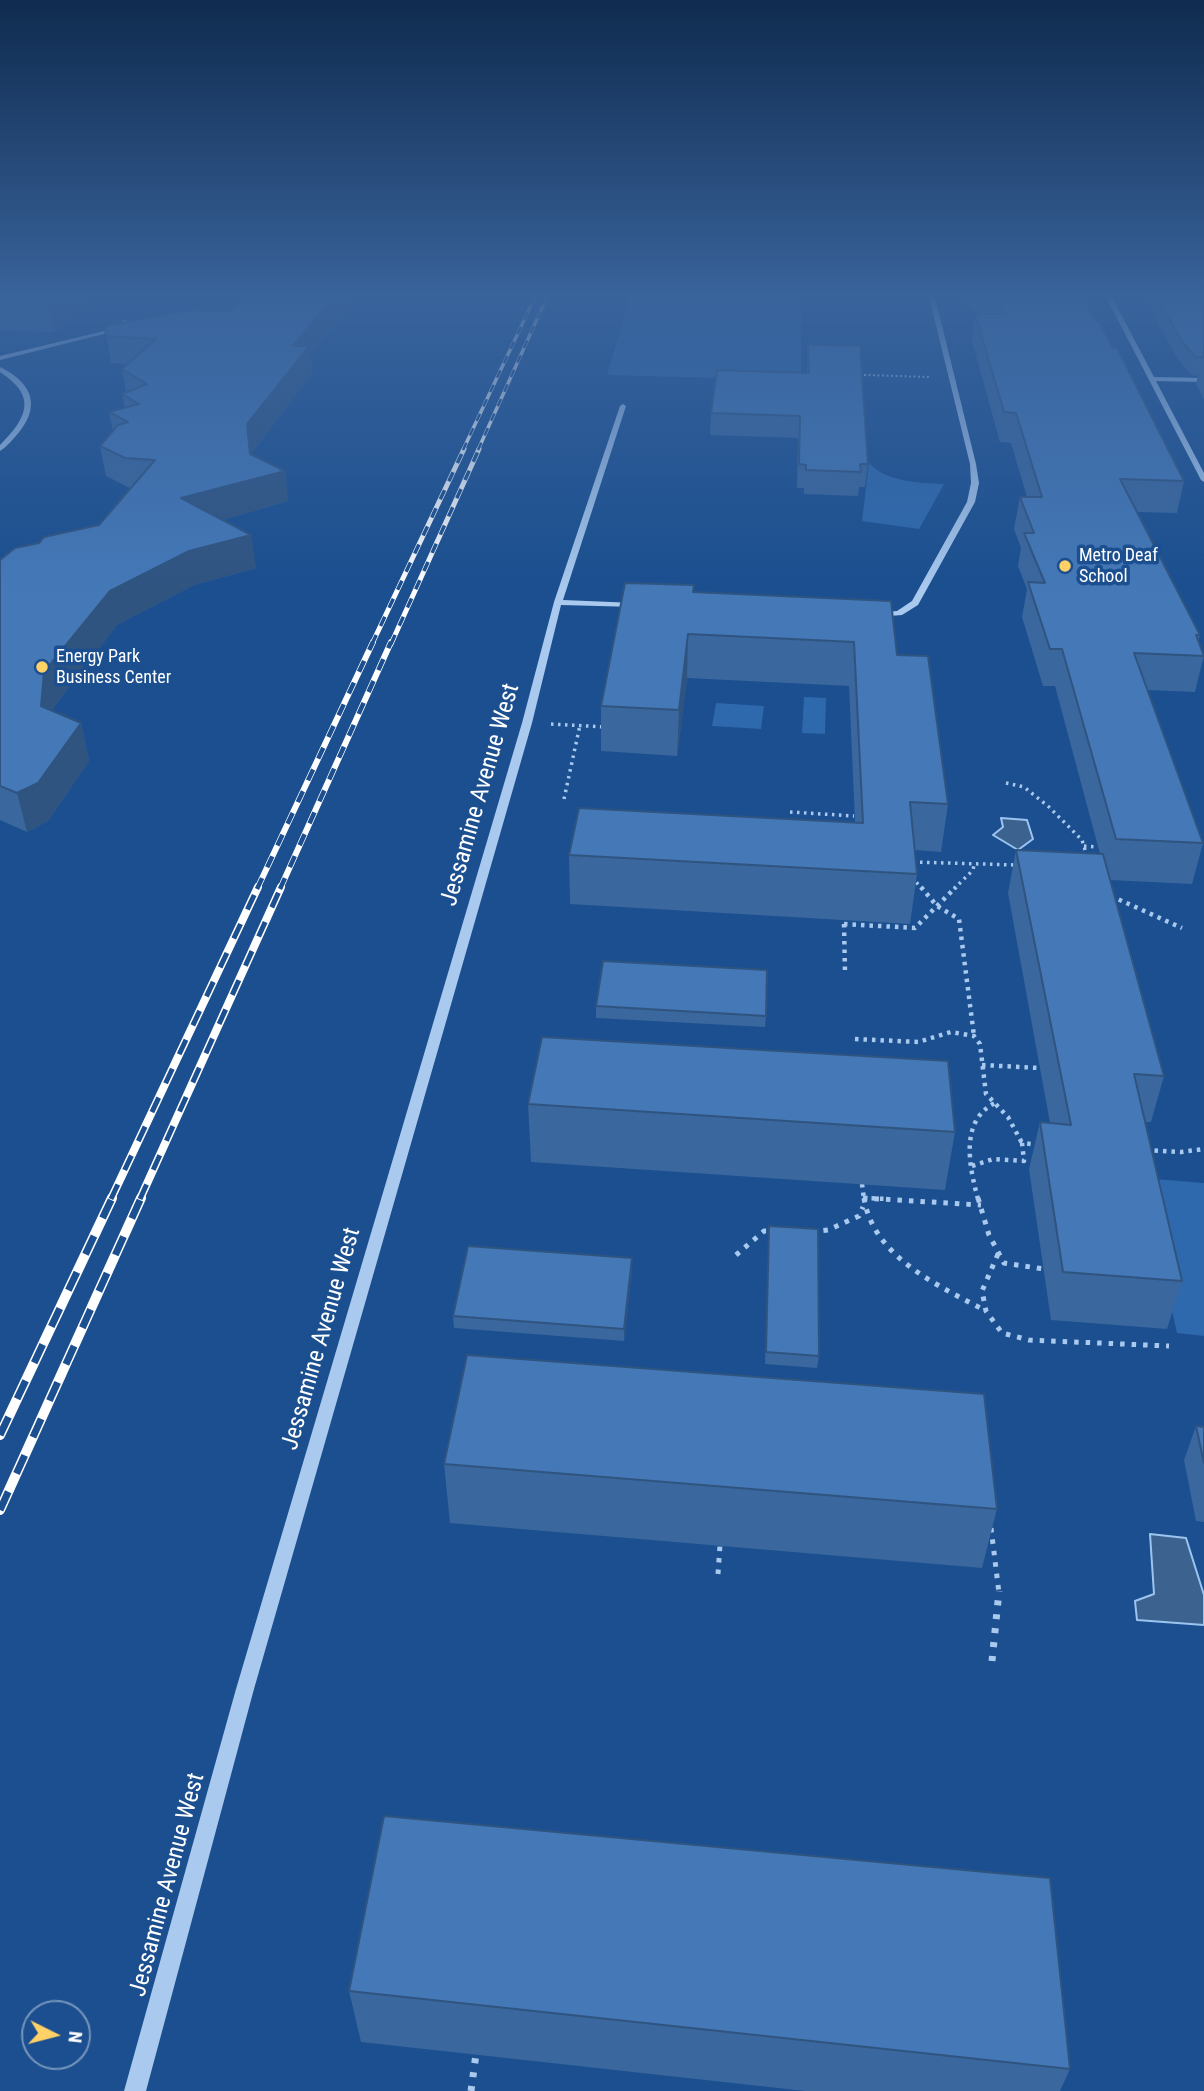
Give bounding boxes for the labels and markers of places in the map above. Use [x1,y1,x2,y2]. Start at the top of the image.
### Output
place label: Metro Deaf School [1079,545,1158,588]
marker: Metro Deaf School [1057,558,1073,574]
place label: Energy Park Business Center [56,646,171,688]
marker: Energy Park Business Center [34,659,50,675]

